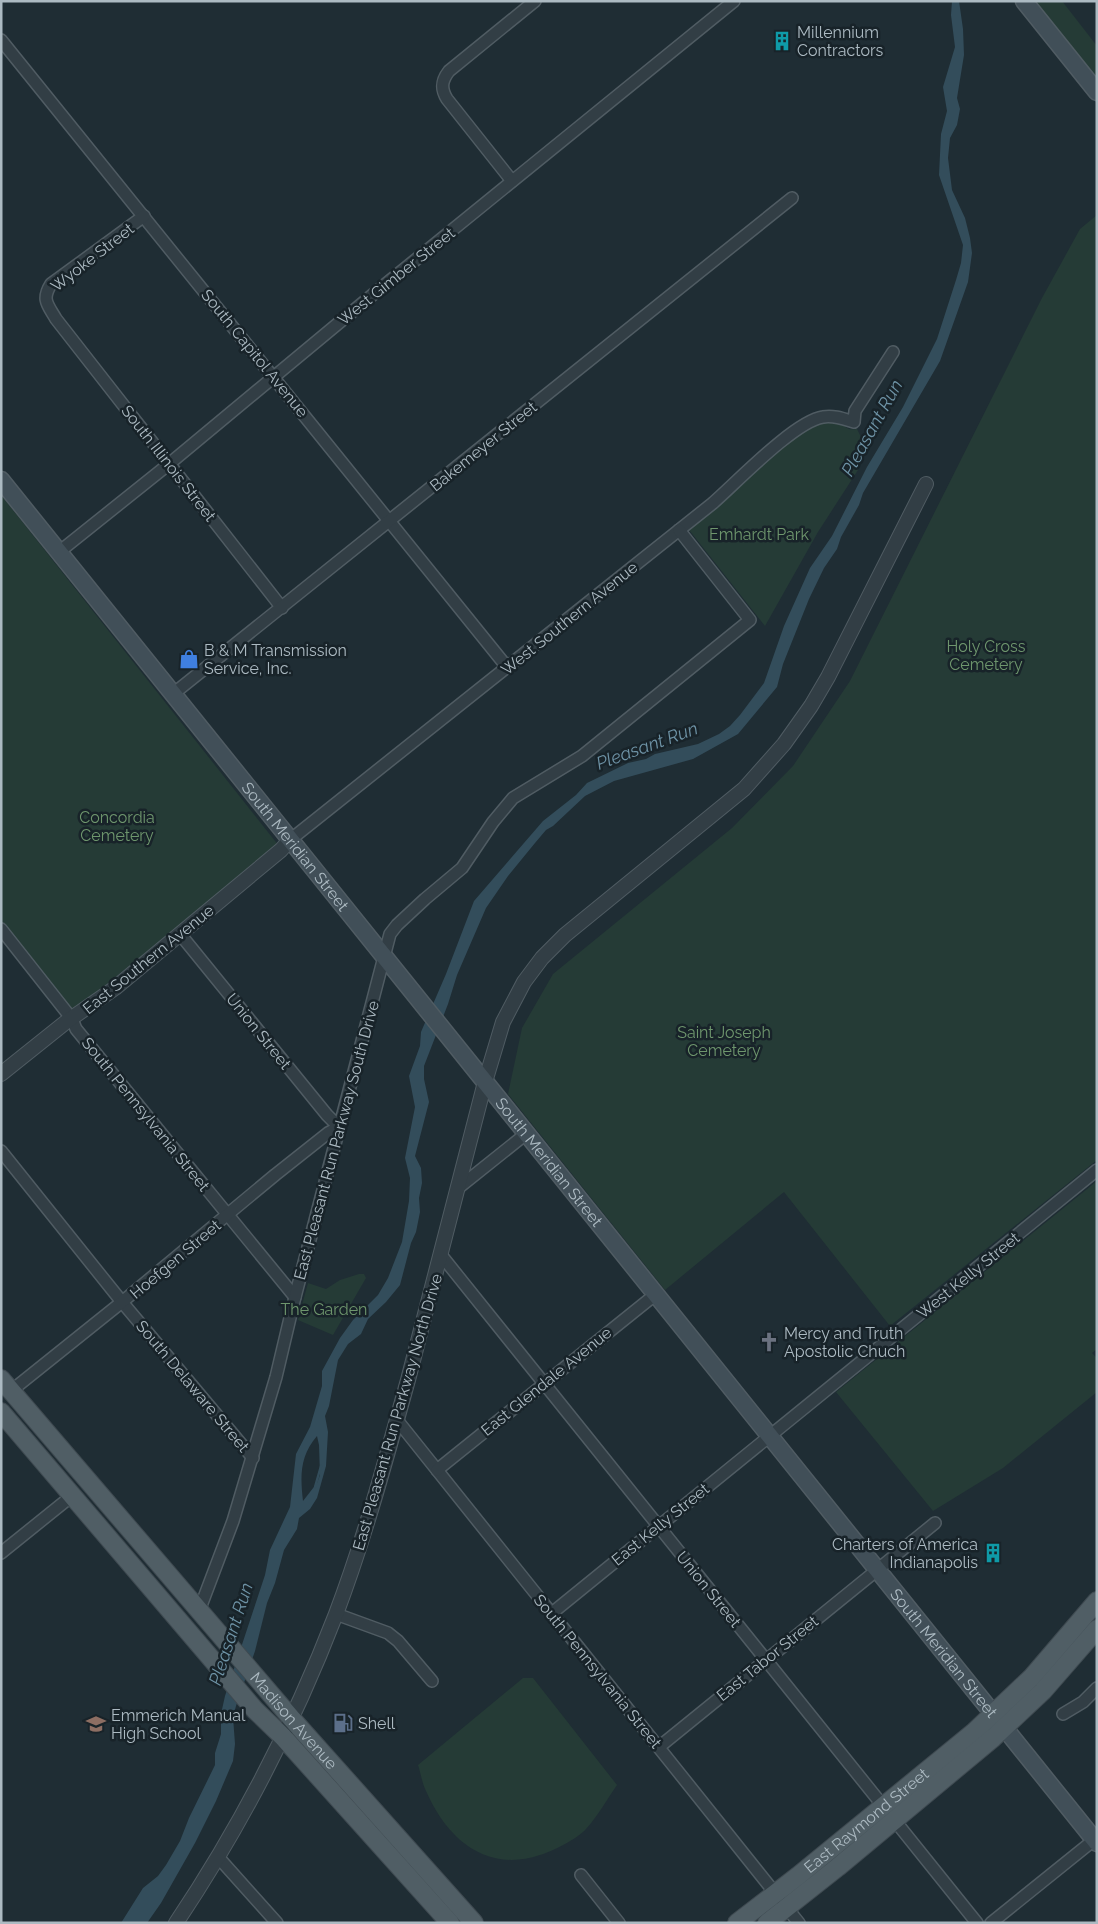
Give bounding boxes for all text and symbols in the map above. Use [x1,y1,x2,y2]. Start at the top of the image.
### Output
place label: Millennium Contractors [797,23,884,60]
building icon: Millennium Contractors [771,30,793,52]
street label: Wyoke Street [47,219,138,296]
street label: West Gimber Street [334,223,459,329]
street label: South Capitol Avenue [197,286,312,421]
water label: Pleasant Run [837,376,907,480]
street label: Bakemeyer Street [426,397,541,495]
street label: South Illinois Street [117,401,220,526]
park label: Emhardt Park [709,525,809,544]
street label: West Southern Avenue [497,558,641,679]
park label: Holy Cross Cemetery [947,637,1026,674]
place label: B & M Transmission Service, Inc. [204,641,347,678]
shop icon: B & M Transmission Service, Inc. [178,648,200,670]
water label: Pleasant Run [593,717,701,774]
street label: South Meridian Street [238,778,353,915]
park label: Concordia Cemetery [79,808,155,845]
street label: East Southern Avenue [79,901,218,1018]
street label: Union Street [222,990,295,1074]
street label: East Pleasant Run Parkway South Drive [290,998,383,1282]
park label: Saint Joseph Cemetery [677,1023,771,1060]
street label: South Pennsylvania Street [78,1033,214,1196]
street label: South Meridian Street [491,1094,607,1231]
street label: Hoefgen Street [126,1216,225,1303]
street label: West Kelly Street [913,1228,1024,1323]
street label: East Pleasant Run Parkway North Drive [349,1272,446,1553]
park label: The Garden [281,1300,367,1319]
street label: South Delaware Street [132,1317,254,1456]
street label: East Glendale Avenue [477,1323,615,1440]
place label: Mercy and Truth Apostolic Chuch [784,1324,905,1361]
church icon: Mercy and Truth Apostolic Chuch [758,1331,780,1353]
street label: East Kelly Street [608,1479,713,1569]
place label: Charters of America Indianapolis [832,1535,978,1572]
building icon: Charters of America Indianapolis [982,1542,1004,1564]
street label: Union Street [672,1548,745,1632]
water label: Pleasant Run [204,1580,257,1688]
street label: South Meridian Street [886,1585,1002,1722]
street label: South Pennsylvania Street [530,1590,666,1753]
street label: East Tabor Street [713,1611,822,1705]
street label: Madison Avenue [246,1668,341,1773]
place label: Emmerich Manual High School [111,1706,246,1743]
fuel station icon: Shell [332,1712,354,1734]
school or university icon: Emmerich Manual High School [85,1713,107,1735]
place label: Shell [358,1714,396,1733]
street label: East Raymond Street [800,1764,933,1877]

